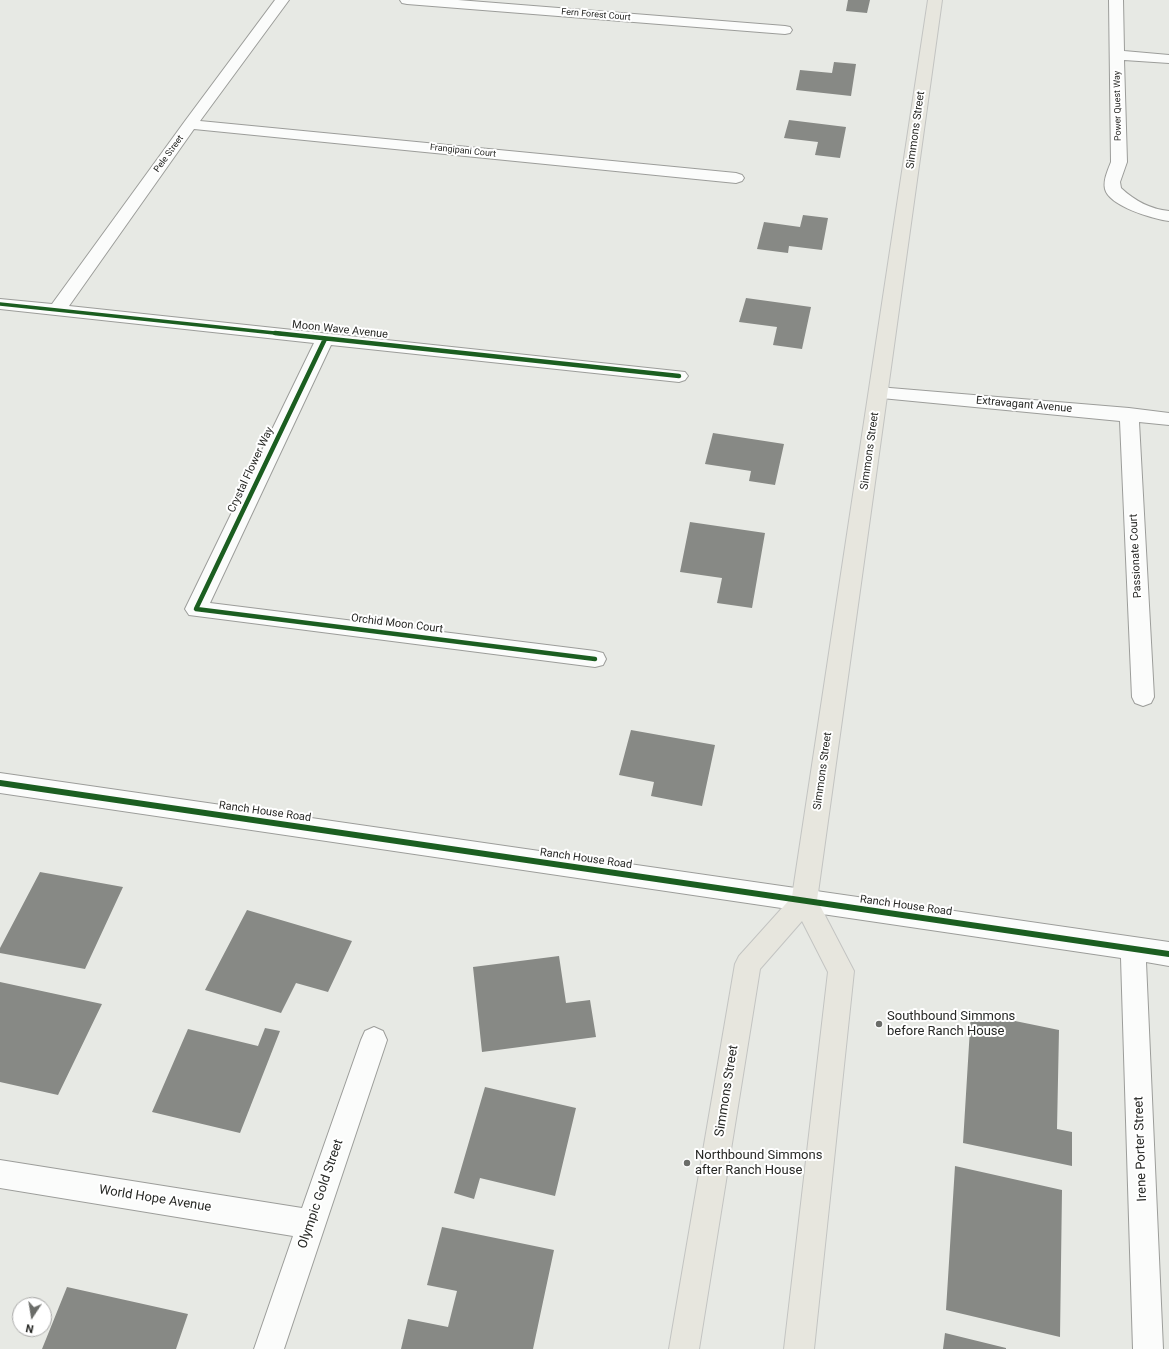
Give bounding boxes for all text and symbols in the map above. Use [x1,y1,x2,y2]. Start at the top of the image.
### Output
street label: Fern Forest Court [561,7,631,23]
street label: Power Quest Way [1112,71,1124,141]
street label: Simmons Street [904,90,928,170]
street label: Pele Street [152,133,186,175]
street label: Frangipani Court [429,142,497,160]
street label: Moon Wave Avenue [291,318,389,342]
street label: Extravagant Avenue [975,394,1073,416]
street label: Simmons Street [858,411,882,491]
street label: Crystal Flower Way [225,425,277,515]
street label: Passionate Court [1127,513,1145,599]
street label: Orchid Moon Court [350,612,444,636]
street label: Simmons Street [811,731,835,811]
street label: Ranch House Road [218,799,312,825]
street label: Ranch House Road [539,846,633,872]
street label: Ranch House Road [859,893,953,919]
place label: Southbound Simmons before Ranch House [887,1009,1015,1040]
marker: Southbound Simmons before Ranch House [874,1019,884,1029]
street label: Simmons Street [712,1044,742,1138]
street label: Irene Porter Street [1131,1096,1151,1202]
street label: Olympic Gold Street [295,1137,347,1251]
place label: Northbound Simmons after Ranch House [695,1148,822,1179]
marker: Northbound Simmons after Ranch House [682,1158,692,1168]
street label: World Hope Avenue [98,1182,212,1216]
north arrow [12,1297,52,1337]
text: N [24,1321,35,1335]

